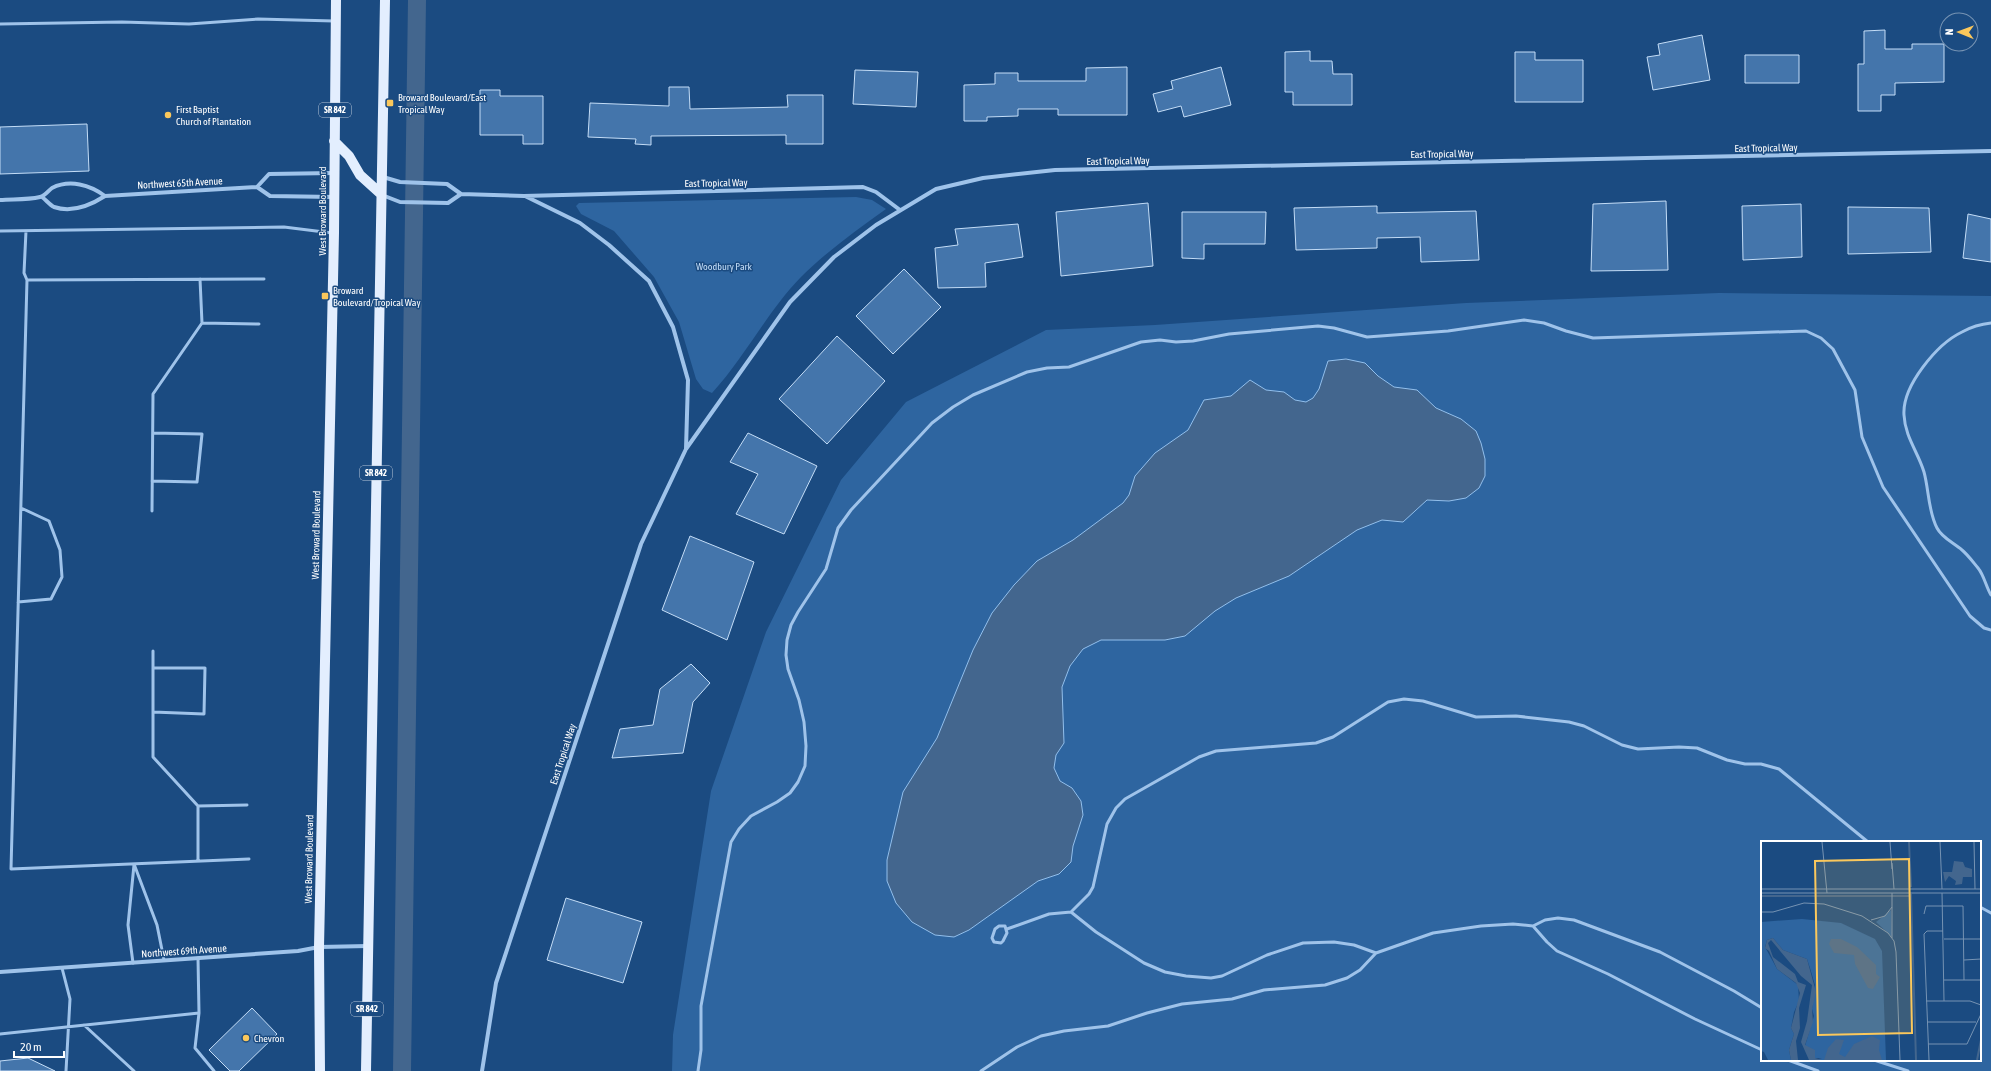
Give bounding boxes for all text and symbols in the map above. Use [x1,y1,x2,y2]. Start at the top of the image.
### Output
north arrow [1939,12,1979,52]
text: N [1943,28,1955,35]
place label: Broward Boulevard/East Tropical Way [398,92,486,115]
marker: Broward Boulevard/East Tropical Way [385,98,395,108]
road number: SR 842 [319,103,351,117]
place label: First Baptist Church of Plantation [176,104,251,127]
marker: First Baptist Church of Plantation [163,110,173,120]
street label: East Tropical Way [1734,142,1798,154]
street label: East Tropical Way [1410,148,1474,160]
street label: East Tropical Way [1086,155,1150,167]
street label: West Broward Boulevard [317,166,328,255]
street label: Northwest 65th Avenue [137,175,223,191]
street label: East Tropical Way [684,177,748,189]
park label: Woodbury Park [696,261,752,272]
place label: Broward Boulevard/Tropical Way [333,285,421,308]
marker: Broward Boulevard/Tropical Way [320,291,330,301]
road number: SR 842 [360,466,392,480]
street label: West Broward Boulevard [310,490,322,579]
street label: East Tropical Way [548,722,578,786]
street label: West Broward Boulevard [303,814,315,903]
inset map [1761,841,1981,1061]
street label: Northwest 69th Avenue [141,942,228,959]
road number: SR 842 [351,1002,383,1016]
scale bar [14,1033,64,1059]
marker: Chevron [241,1033,251,1043]
place label: Chevron [254,1033,285,1044]
text: 20 m [20,1040,42,1054]

